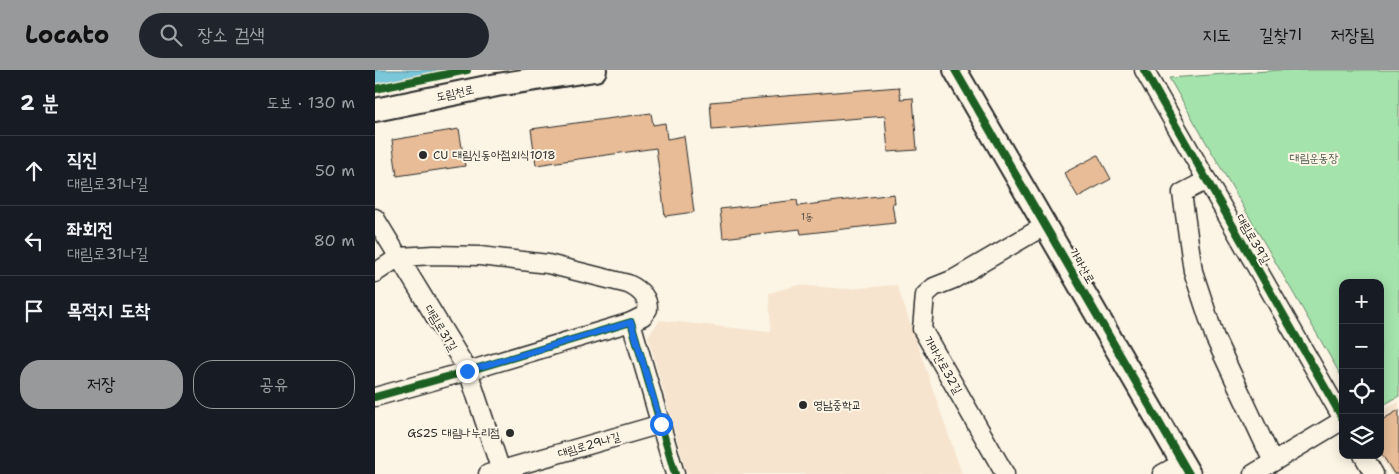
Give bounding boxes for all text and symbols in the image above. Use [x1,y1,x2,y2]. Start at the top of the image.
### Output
search box [139,13,489,58]
text: Locato [25,19,109,51]
icon: search [157,21,185,49]
text: 장소 검색 [197,22,265,47]
text: 지도 [1202,23,1231,47]
text: 길찾기 [1259,23,1303,47]
text: 저장됨 [1331,23,1374,47]
street label: 도림천로 [434,81,476,105]
text: 2 분 [20,89,59,117]
text: 도보 · 130 m [267,92,355,113]
text: 직진 [67,147,98,172]
place label: CU 대림신동아점외식1018 [433,147,556,163]
marker: CU 대림신동아점외식1018 [417,149,429,161]
park label: 대림운동장 [1290,150,1338,166]
icon: ahead [20,157,48,185]
text: 50 m [315,160,355,181]
text: 대림로31나길 [67,173,148,194]
house number: 1동 [801,210,813,223]
street label: 대림로39길 [1232,211,1274,267]
text: 좌회전 [67,217,113,242]
icon: left [20,227,48,255]
text: 80 m [314,230,355,251]
text: 대림로31나길 [67,243,148,264]
street label: 가마산로 [1065,245,1099,287]
map controls [1339,279,1384,459]
button: + [1339,279,1384,324]
icon: arrive [20,297,48,325]
text: 목적지 도착 [67,298,150,323]
street label: 대림로31길 [421,302,461,354]
button: − [1339,324,1384,369]
street label: 가마산로32길 [920,333,966,397]
button: 저장 [20,360,183,409]
button: 공유 [193,360,355,409]
route end [456,360,479,383]
button: locate [1339,369,1384,414]
place label: 영남중학교 [813,397,861,413]
marker: 영남중학교 [797,399,809,411]
route start [650,413,673,436]
button: layers [1339,414,1384,459]
place label: GS25 대림나누리점 [407,425,500,441]
marker: GS25 대림나누리점 [504,427,516,439]
street label: 대림로29나길 [556,428,623,462]

